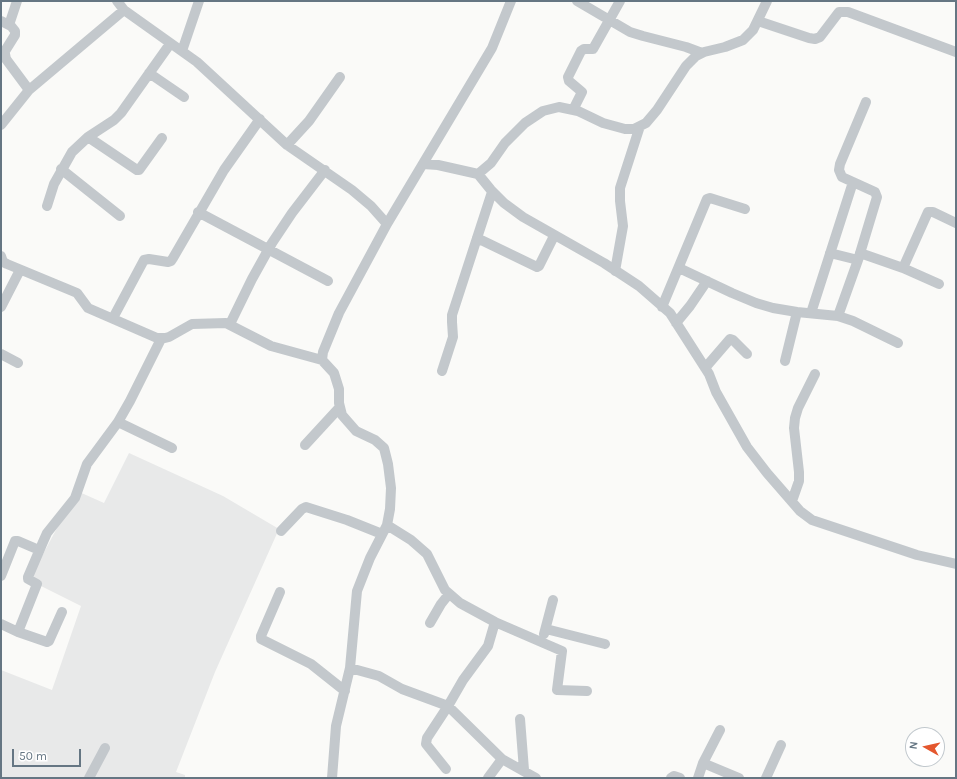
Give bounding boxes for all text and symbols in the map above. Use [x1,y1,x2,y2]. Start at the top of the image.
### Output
north arrow [905,727,945,767]
scale bar [14,741,83,767]
text: N [907,741,921,750]
text: 50 m [19,749,47,763]

